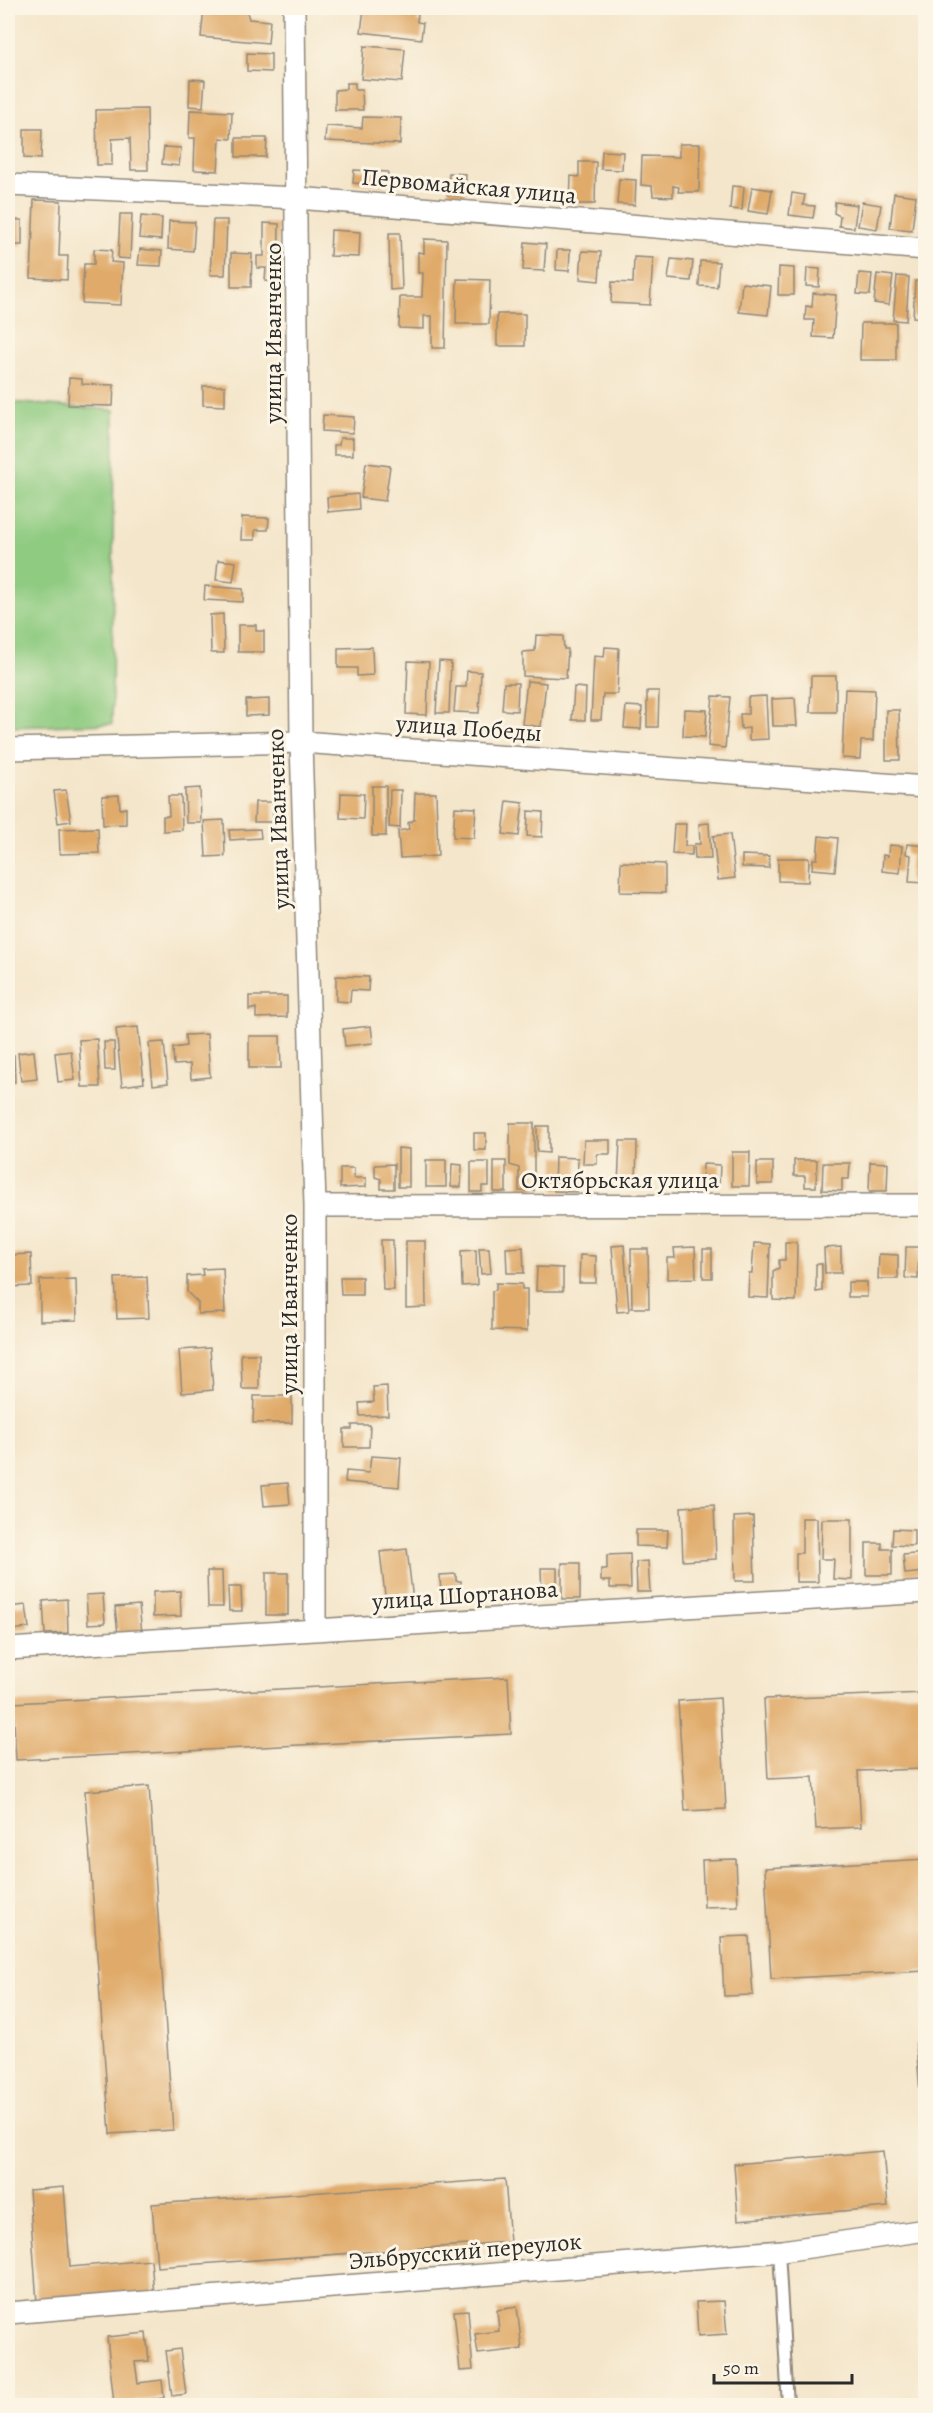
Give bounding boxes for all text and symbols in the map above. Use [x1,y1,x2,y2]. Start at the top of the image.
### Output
street label: Первомайская улица [360,161,578,211]
street label: улица Иванченко [257,243,289,424]
street label: улица Победы [394,707,543,749]
street label: улица Иванченко [259,728,297,911]
street label: Октябрьская улица [521,1164,719,1196]
street label: улица Иванченко [273,1214,305,1395]
street label: улица Шортанова [370,1573,559,1618]
street label: Эльбрусский переулок [347,2225,583,2277]
scale bar [714,2347,852,2385]
text: 50 m [723,2356,759,2380]

